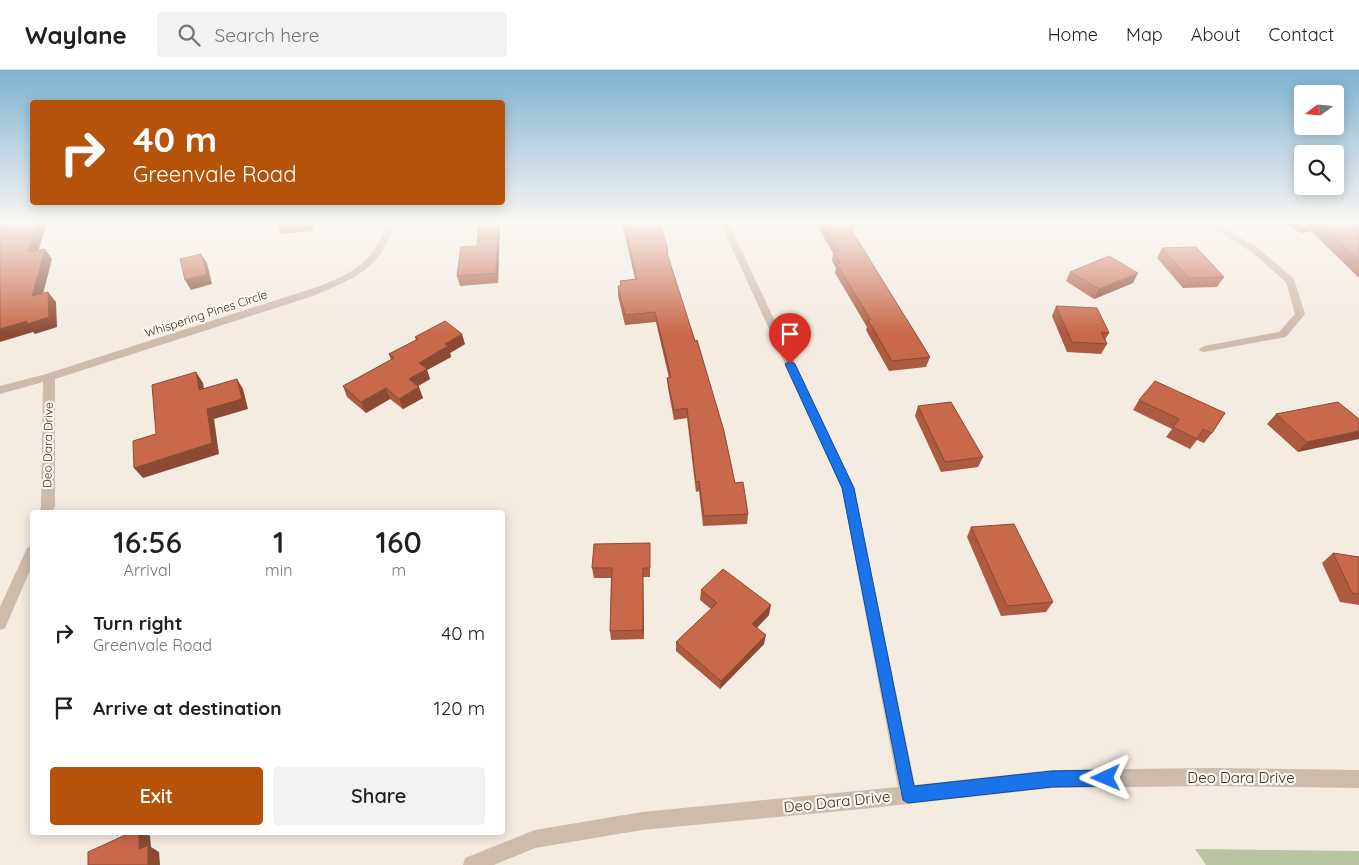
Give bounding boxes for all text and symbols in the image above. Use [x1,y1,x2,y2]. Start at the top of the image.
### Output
search box [157,12,507,57]
text: Waylane [25,20,127,50]
icon: search [175,21,203,49]
text: Search here [215,23,319,47]
text: Home [1048,23,1098,46]
text: Map [1126,23,1163,46]
text: About [1191,23,1241,46]
text: Contact [1269,23,1334,46]
north arrow [1294,85,1344,135]
map controls [1294,85,1344,195]
text: 40 m [133,117,217,161]
icon: right [50,120,115,185]
button: search [1294,145,1344,195]
text: Greenvale Road [133,160,297,188]
street label: Whispering Pines Circle [143,287,269,340]
pin [769,313,811,364]
icon: arrive [776,320,804,348]
street label: Deo Dara Drive [39,402,56,488]
text: 16:56 [113,523,182,561]
text: 1 [273,523,284,561]
text: 160 [376,523,422,561]
text: Arrival [124,560,172,580]
text: min [265,560,292,580]
text: m [391,560,406,580]
text: Turn right [93,611,182,635]
icon: right [50,619,78,647]
text: 40 m [441,621,485,645]
text: Greenvale Road [93,635,212,655]
icon: arrive [50,694,78,722]
text: Arrive at destination [93,696,282,720]
text: 120 m [434,696,485,720]
position arrow [1079,751,1131,803]
button: Exit [50,767,263,825]
button: Share [273,767,485,825]
street label: Deo Dara Drive [1187,768,1295,787]
street label: Deo Dara Drive [783,786,891,817]

